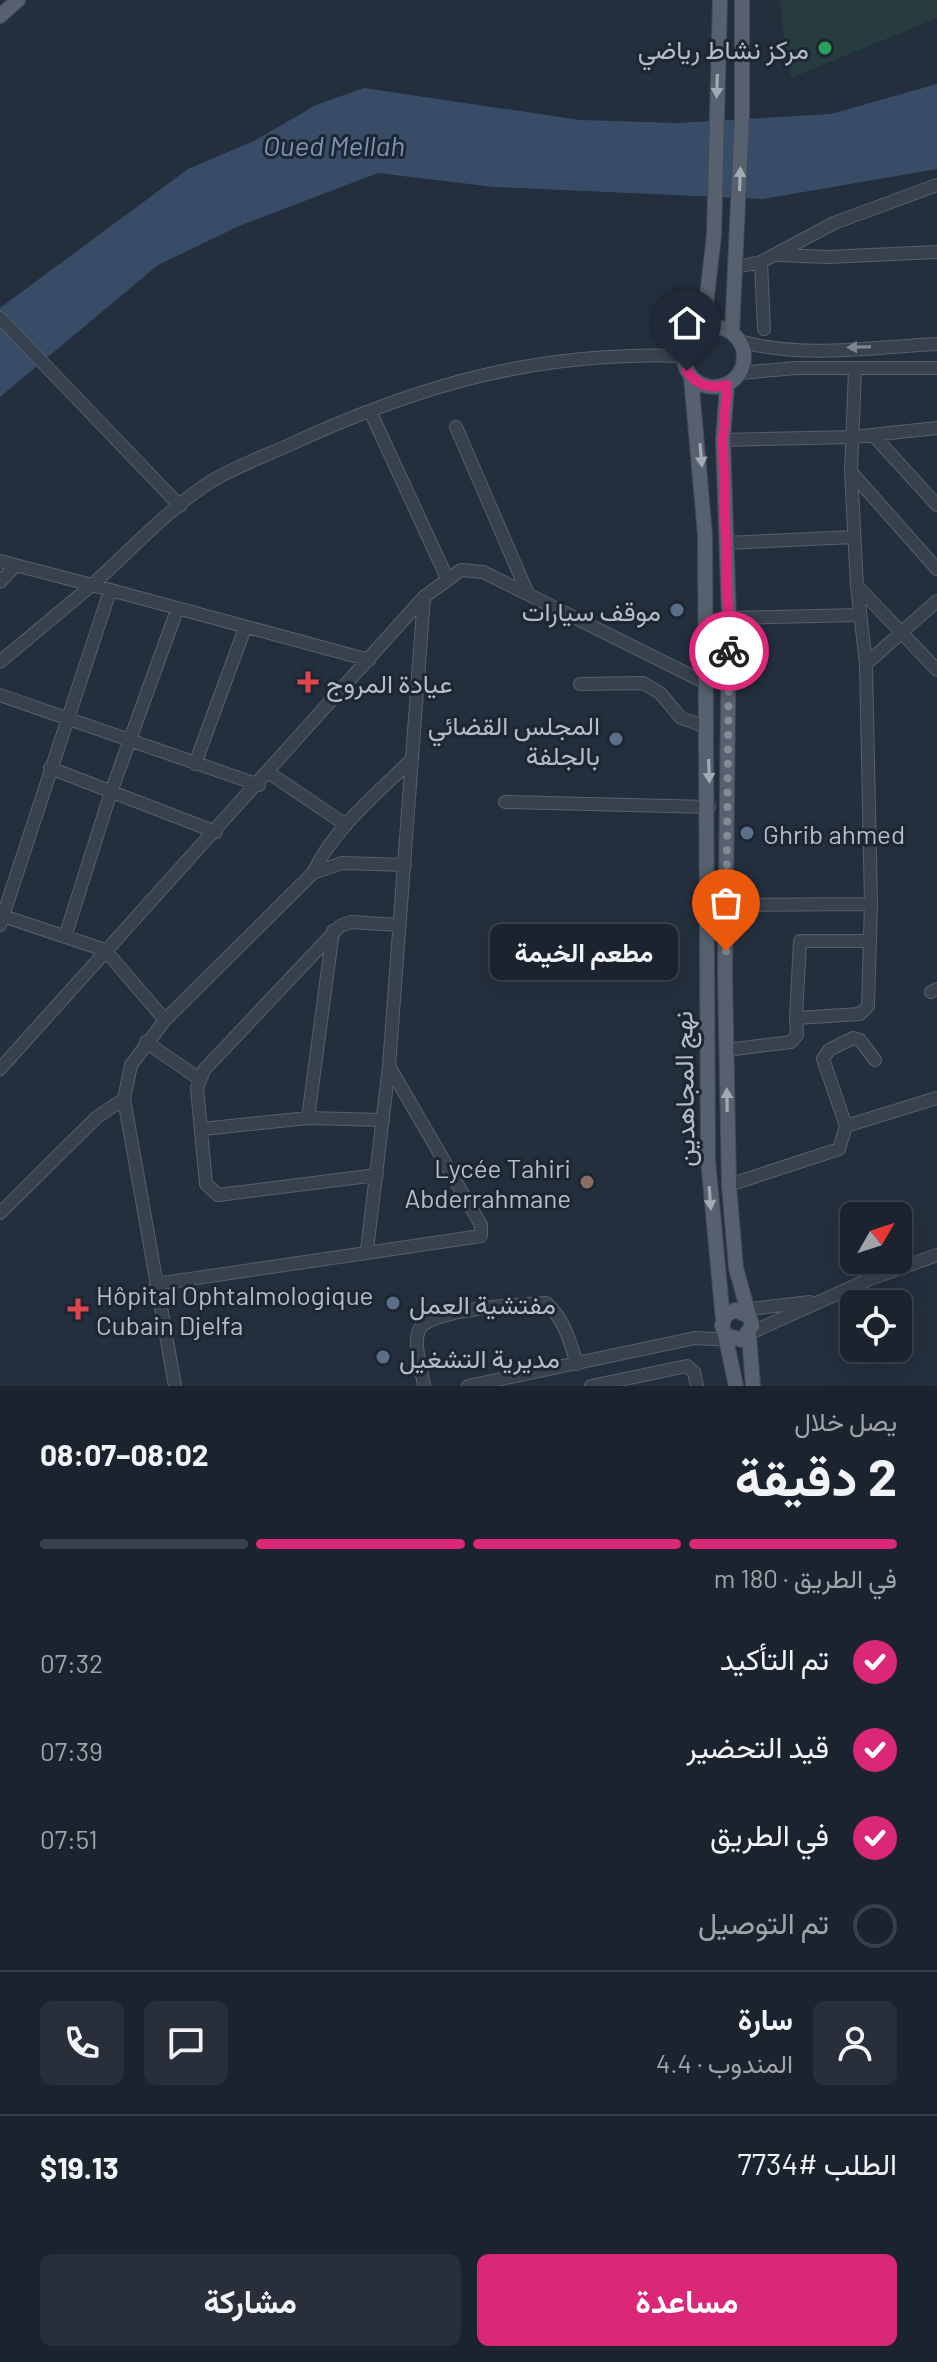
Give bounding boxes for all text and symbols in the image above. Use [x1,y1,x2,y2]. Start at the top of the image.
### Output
place label: مركز نشاط رياضي [638,33,809,71]
marker: مركز نشاط رياضي [816,39,834,57]
one-way arrow [711,74,724,99]
water label: Oued Mellah [263,128,405,162]
one-way arrow [733,166,746,191]
pin [653,289,721,371]
icon: home [665,301,709,345]
one-way arrow [846,341,871,354]
one-way arrow [695,443,708,468]
place label: موقف سيارات [522,595,661,628]
marker: موقف سيارات [668,601,686,619]
courier [689,611,769,691]
icon: bike [707,629,751,673]
place label: عيادة المروج [326,667,453,702]
marker: عيادة المروج [297,671,319,693]
place label: المجلس القضائي بالجلفة [428,709,600,771]
marker: المجلس القضائي بالجلفة [607,730,625,748]
one-way arrow [702,759,715,784]
place label: Ghrib ahmed [763,818,905,849]
marker: Ghrib ahmed [738,824,756,842]
pin [692,869,760,951]
icon: bag [704,881,748,925]
callout: مطعم الخيمة [490,923,678,979]
text: مطعم الخيمة [515,936,653,967]
street label: نهج المجاهدين [666,1011,704,1167]
one-way arrow [721,1087,733,1112]
place label: Lycée Tahiri Abderrahmane [404,1152,571,1213]
marker: Lycée Tahiri Abderrahmane [578,1173,596,1191]
one-way arrow [704,1186,717,1211]
north arrow [840,1202,912,1274]
map controls [840,1202,912,1362]
place label: Hôpital Ophtalmologique Cubain Djelfa [96,1279,373,1340]
place label: مفتشية العمل [409,1288,556,1321]
button: locate [840,1290,912,1362]
marker: مفتشية العمل [384,1294,402,1312]
marker: Hôpital Ophtalmologique Cubain Djelfa [67,1298,89,1320]
place label: مديرية التشغيل [399,1342,560,1375]
marker: مديرية التشغيل [374,1348,392,1366]
text: يصل خلال [794,1405,897,1436]
text: 08:02–08:07 [40,1436,209,1472]
text: 2 دقيقة [735,1444,897,1506]
text: في الطريق · 180 m [714,1562,897,1593]
text: تم التأكيد [720,1640,829,1676]
icon: check [853,1640,897,1684]
text: 07:32 [40,1647,103,1678]
text: قيد التحضير [686,1728,829,1764]
icon: check [853,1728,897,1772]
text: 07:39 [40,1735,103,1766]
text: في الطريق [710,1816,829,1852]
icon: check [853,1816,897,1860]
text: 07:51 [40,1823,98,1854]
text: تم التوصيل [698,1904,829,1940]
text: سارة [738,2000,793,2036]
button: phone [40,2001,124,2085]
button: chat [144,2001,228,2085]
button: person [813,2001,897,2085]
text: المندوب · 4.4 [656,2047,793,2078]
text: الطلب #7734 [738,2145,897,2181]
text: $19.13 [40,2149,119,2185]
button: مشاركة [40,2254,461,2346]
button: مساعدة [477,2254,897,2346]

